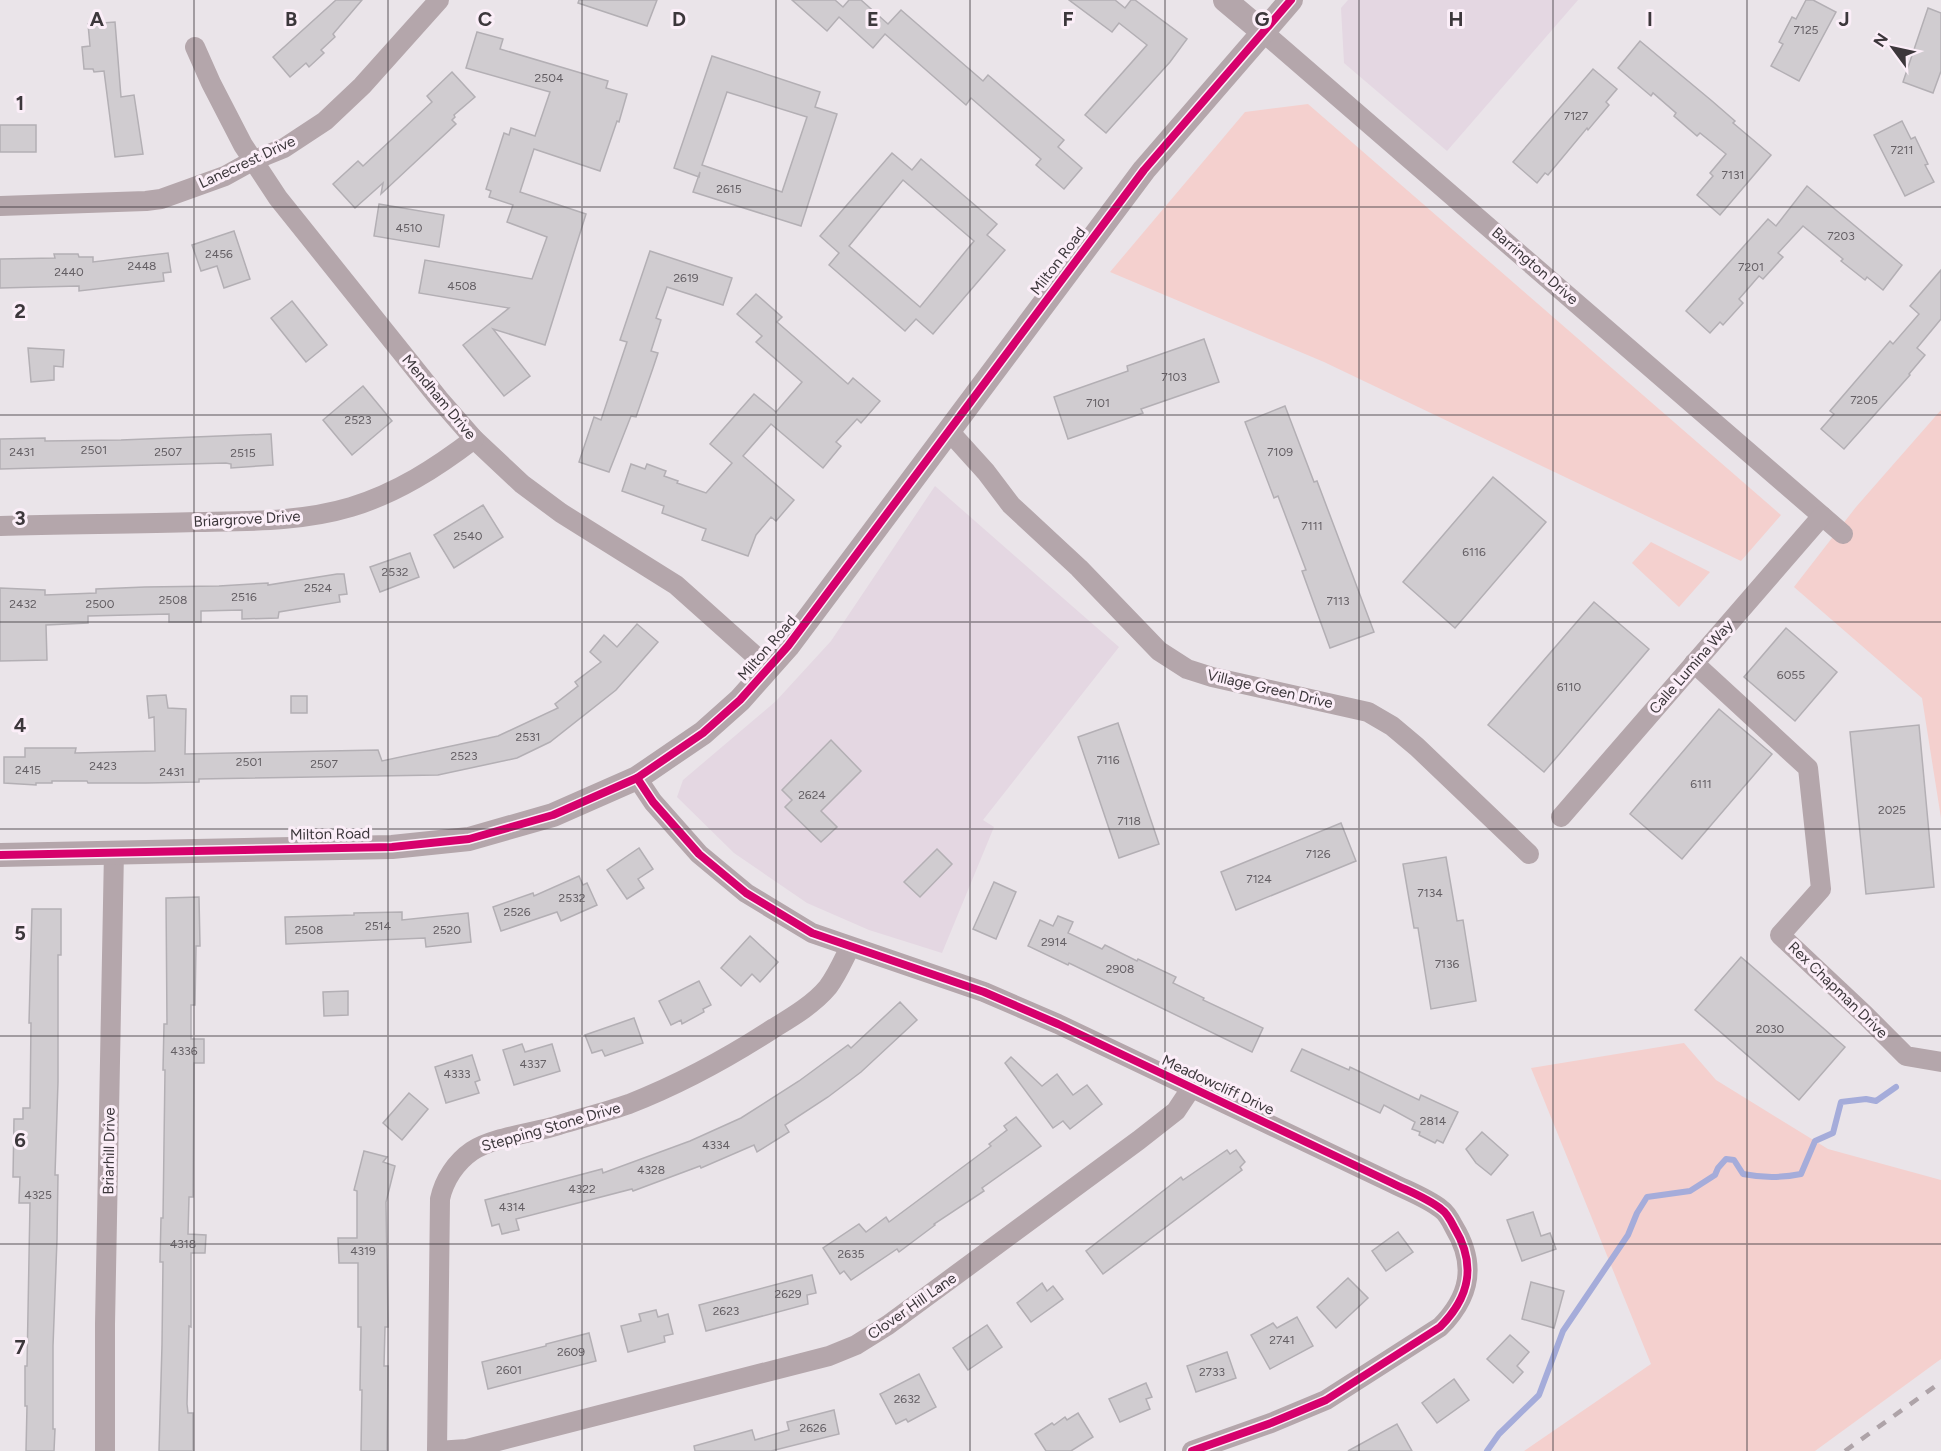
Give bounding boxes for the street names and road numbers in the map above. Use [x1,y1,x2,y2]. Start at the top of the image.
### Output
street label: Lanecrest Drive [196,132,298,192]
street label: Milton Road [1027,223,1089,299]
street label: Barrington Drive [1488,224,1582,308]
street label: Mendham Drive [398,351,480,443]
street label: Briargrove Drive [193,507,301,531]
street label: Milton Road [734,612,800,684]
street label: Calle Lumina Way [1645,616,1737,718]
street label: Village Green Drive [1205,666,1335,712]
street label: Milton Road [290,824,370,844]
street label: Rex Chapman Drive [1785,938,1891,1042]
street label: Meadowcliff Drive [1159,1051,1277,1119]
street label: Stepping Stone Drive [479,1099,623,1155]
street label: Briarhill Drive [99,1107,119,1195]
street label: Clover Hill Lane [864,1269,960,1343]

